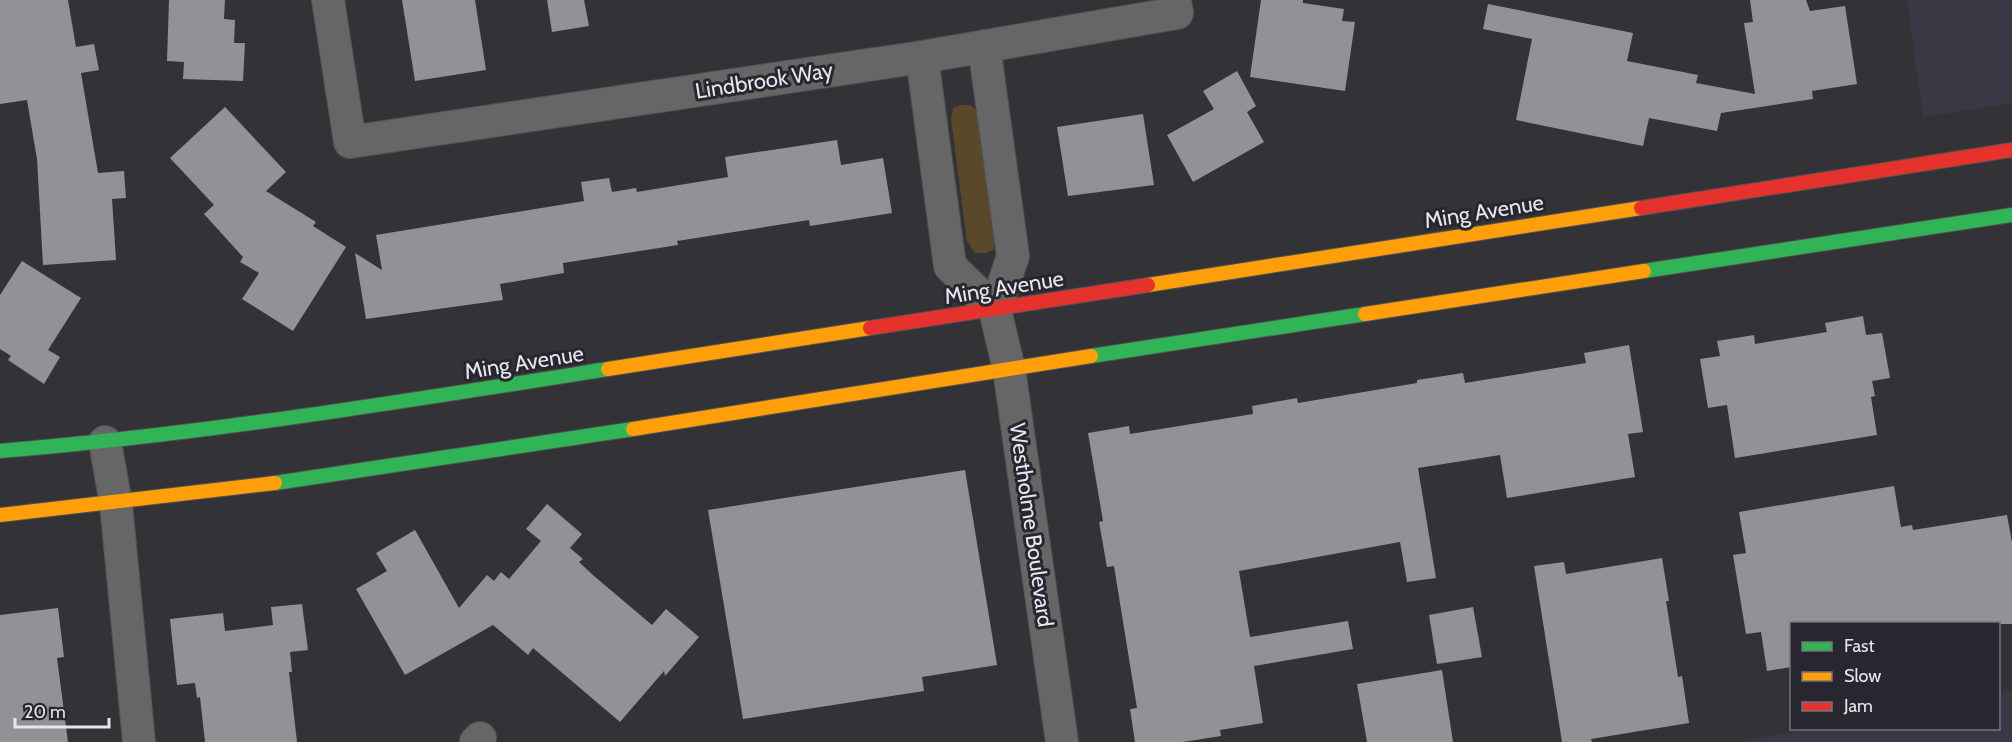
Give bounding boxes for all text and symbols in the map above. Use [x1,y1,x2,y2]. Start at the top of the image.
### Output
street label: Lindbrook Way [693,56,835,105]
street label: Ming Avenue [1423,189,1546,234]
street label: Ming Avenue [943,265,1066,310]
street label: Ming Avenue [463,340,586,385]
street label: Westholme Boulevard [1004,421,1059,629]
legend [1790,622,2000,730]
text: Fast [1844,635,1875,657]
text: Slow [1844,665,1881,687]
scale bar [15,691,110,729]
text: Jam [1843,695,1873,717]
text: 20 m [24,701,66,723]

